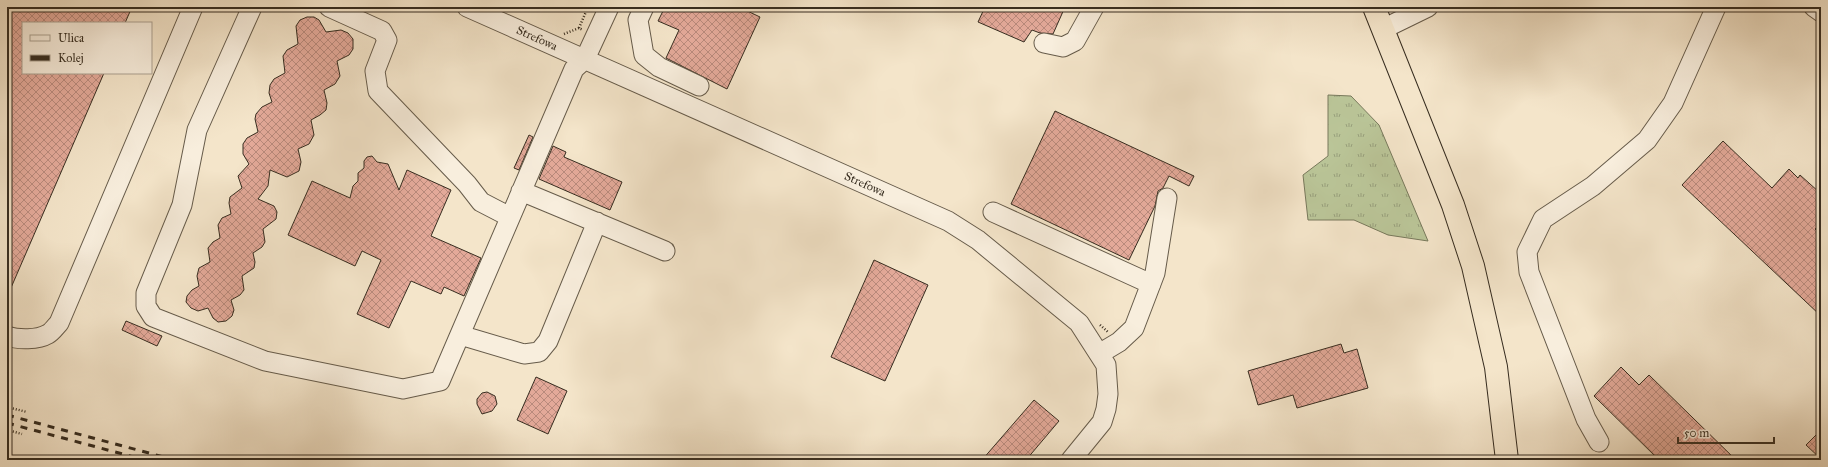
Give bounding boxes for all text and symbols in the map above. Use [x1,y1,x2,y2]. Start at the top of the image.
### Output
legend [22,22,152,74]
street label: Strefowa [514,23,561,54]
text: Ulica [58,31,85,45]
text: Kolej [58,51,84,65]
street label: Strefowa [842,169,889,200]
scale bar [1678,419,1774,445]
text: 50 m [1684,426,1709,440]

